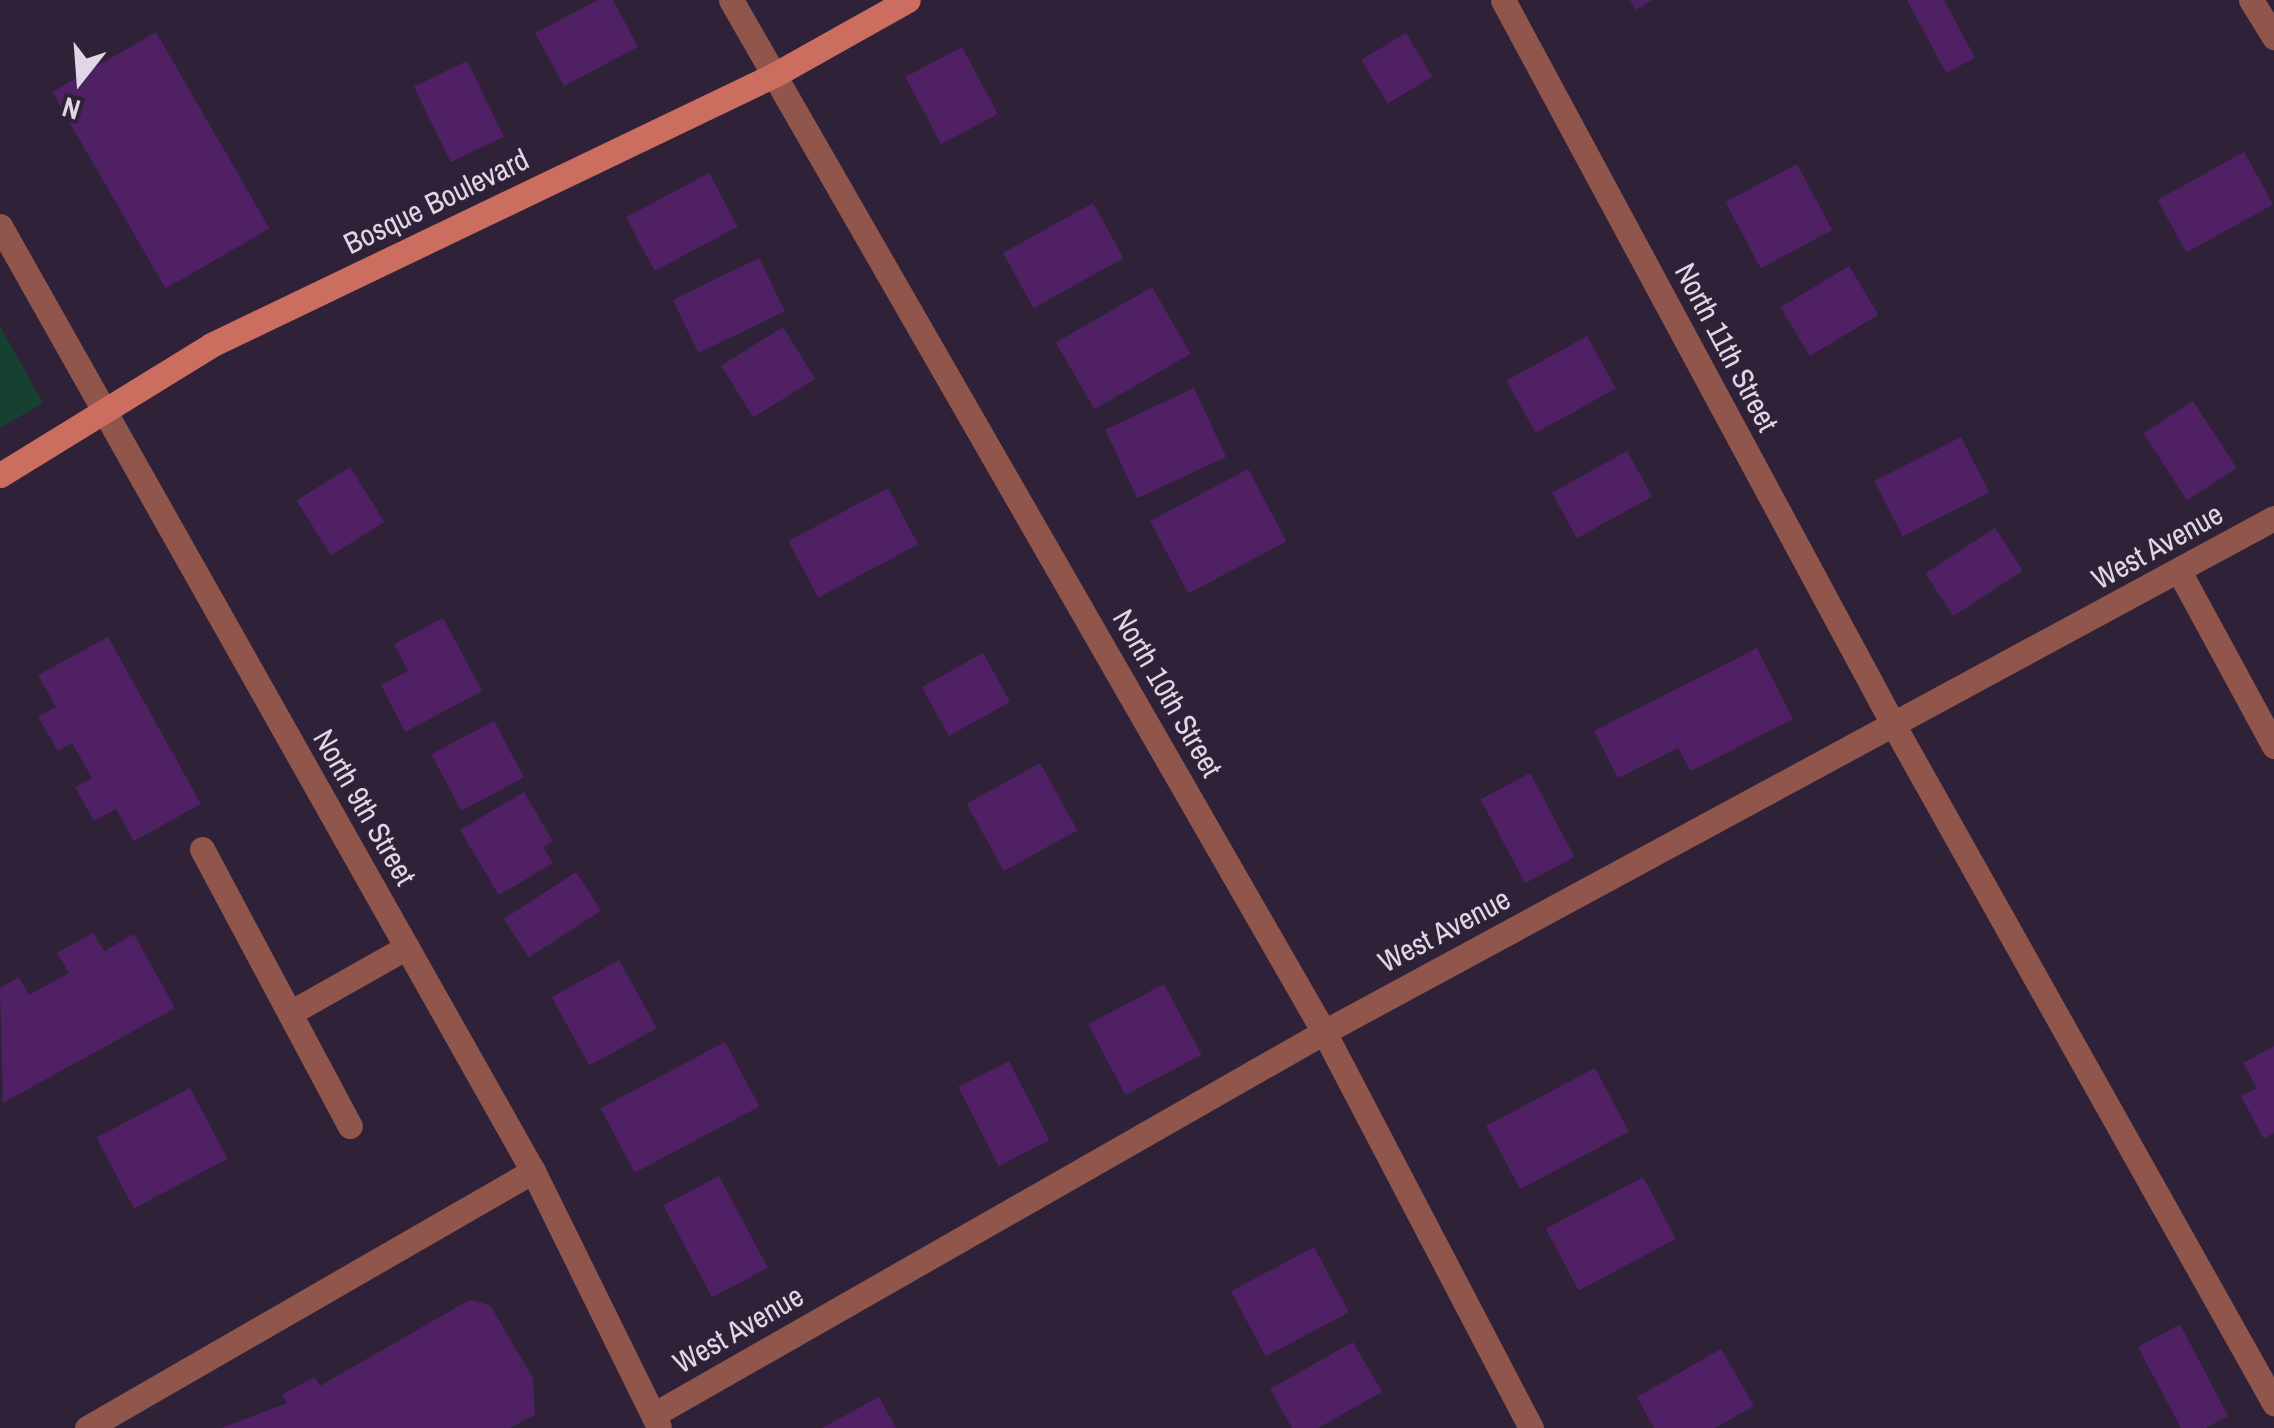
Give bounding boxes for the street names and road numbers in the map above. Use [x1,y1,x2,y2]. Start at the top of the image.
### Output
street label: Bosque Boulevard [338,141,534,261]
street label: North 11th Street [1668,257,1786,437]
street label: West Avenue [2085,495,2229,597]
street label: North 10th Street [1106,603,1230,783]
street label: North 9th Street [306,723,424,891]
street label: West Avenue [1371,880,1517,980]
street label: West Avenue [666,1277,810,1381]

